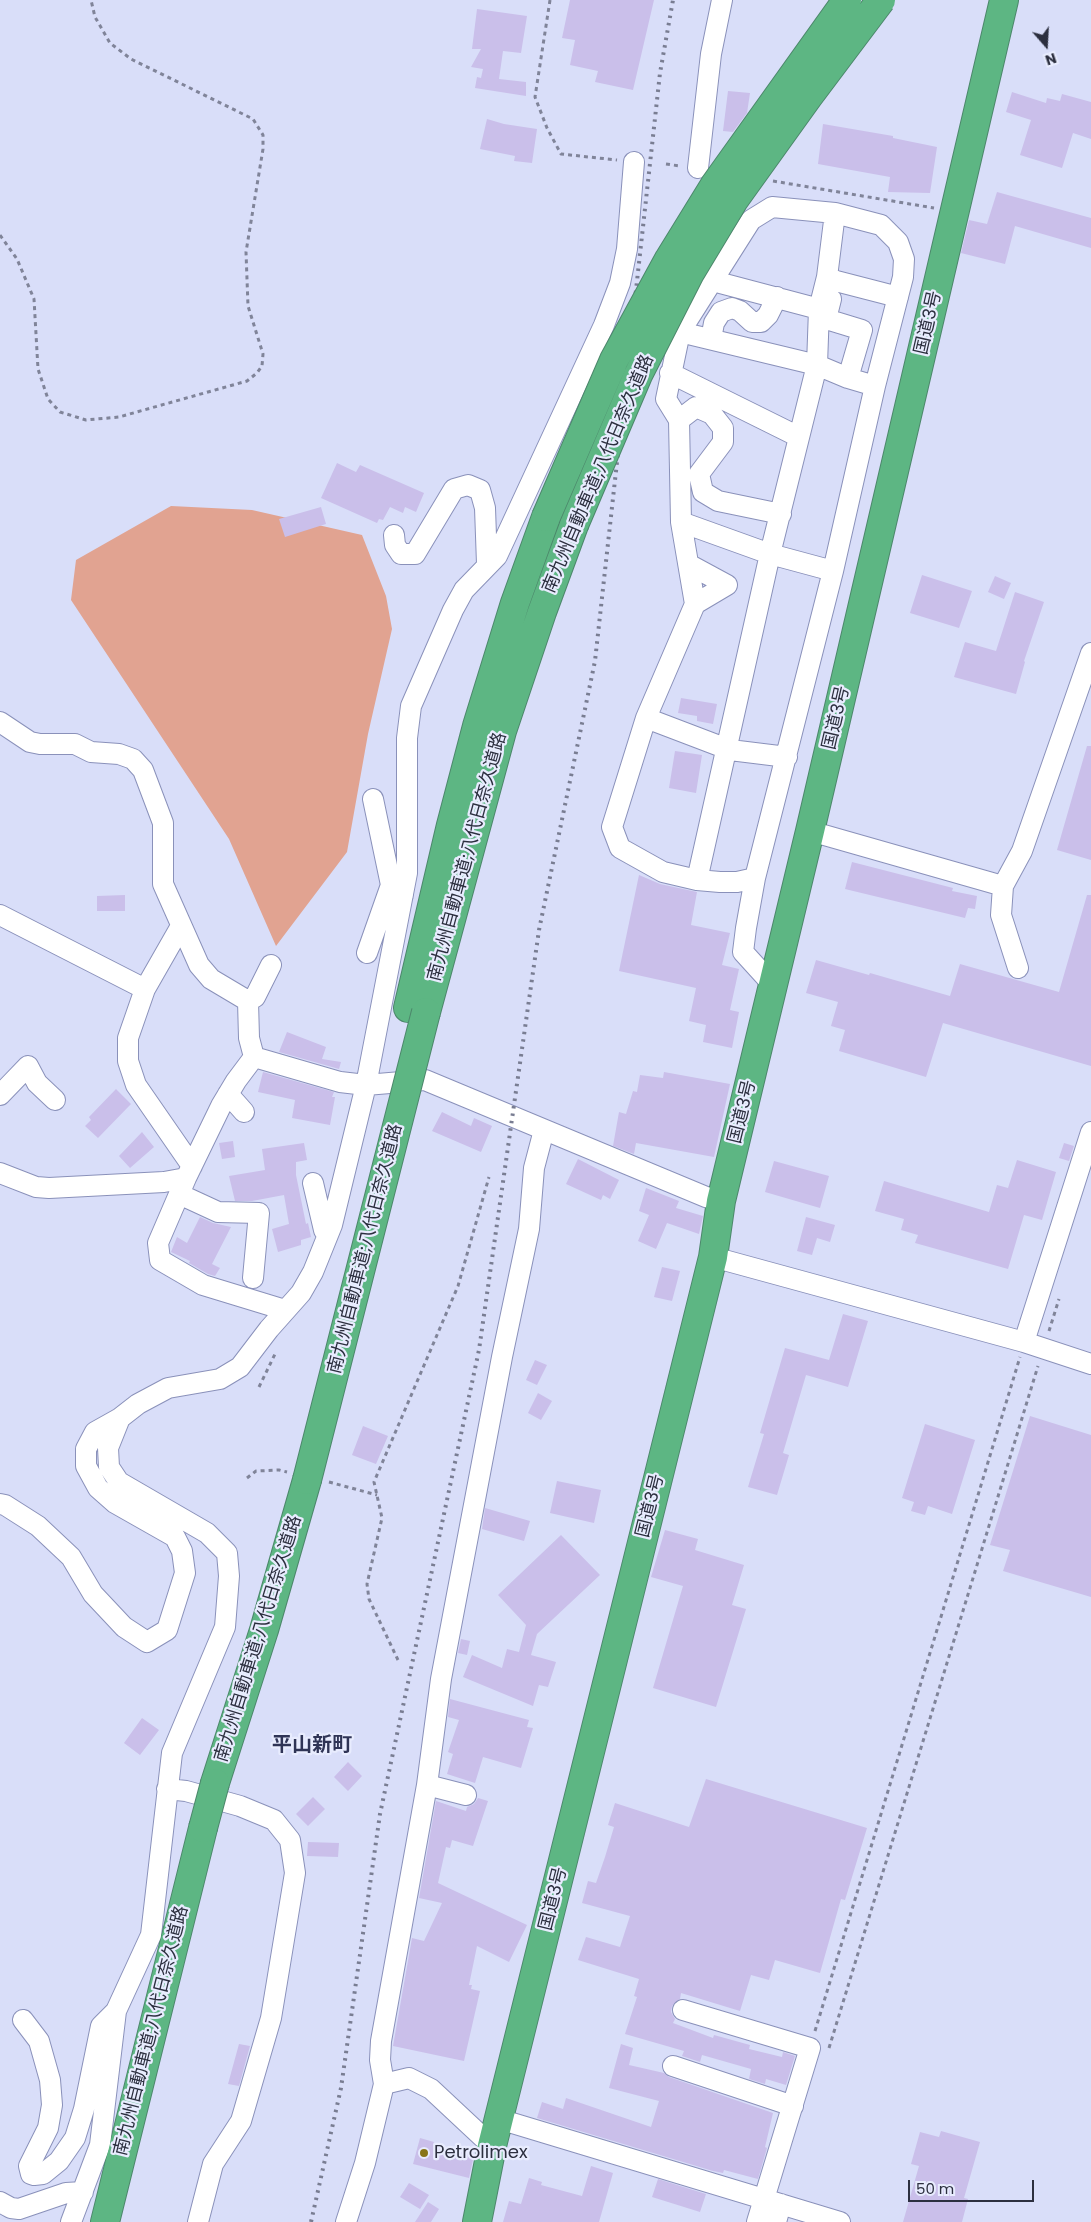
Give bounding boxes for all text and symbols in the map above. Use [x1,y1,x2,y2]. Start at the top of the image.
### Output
north arrow [1021,20,1071,70]
text: N [1043,48,1059,70]
street label: 国道3号 [911,289,947,357]
street label: 南九州自動車道;八代日奈久道路 [539,352,659,596]
street label: 国道3号 [819,684,855,752]
street label: 南九州自動車道;八代日奈久道路 [424,730,512,984]
street label: 国道3号 [725,1078,761,1146]
street label: 南九州自動車道;八代日奈久道路 [324,1122,408,1376]
street label: 国道3号 [633,1472,669,1540]
street label: 南九州自動車道;八代日奈久道路 [211,1513,307,1765]
district label: 平山新町 [272,1734,352,1758]
street label: 国道3号 [536,1865,572,1933]
street label: 南九州自動車道;八代日奈久道路 [110,1904,194,2158]
place label: Petrolimex [434,2142,528,2164]
marker: Petrolimex [418,2147,430,2159]
scale bar [911,2170,1037,2202]
text: 50 m [916,2178,954,2199]

